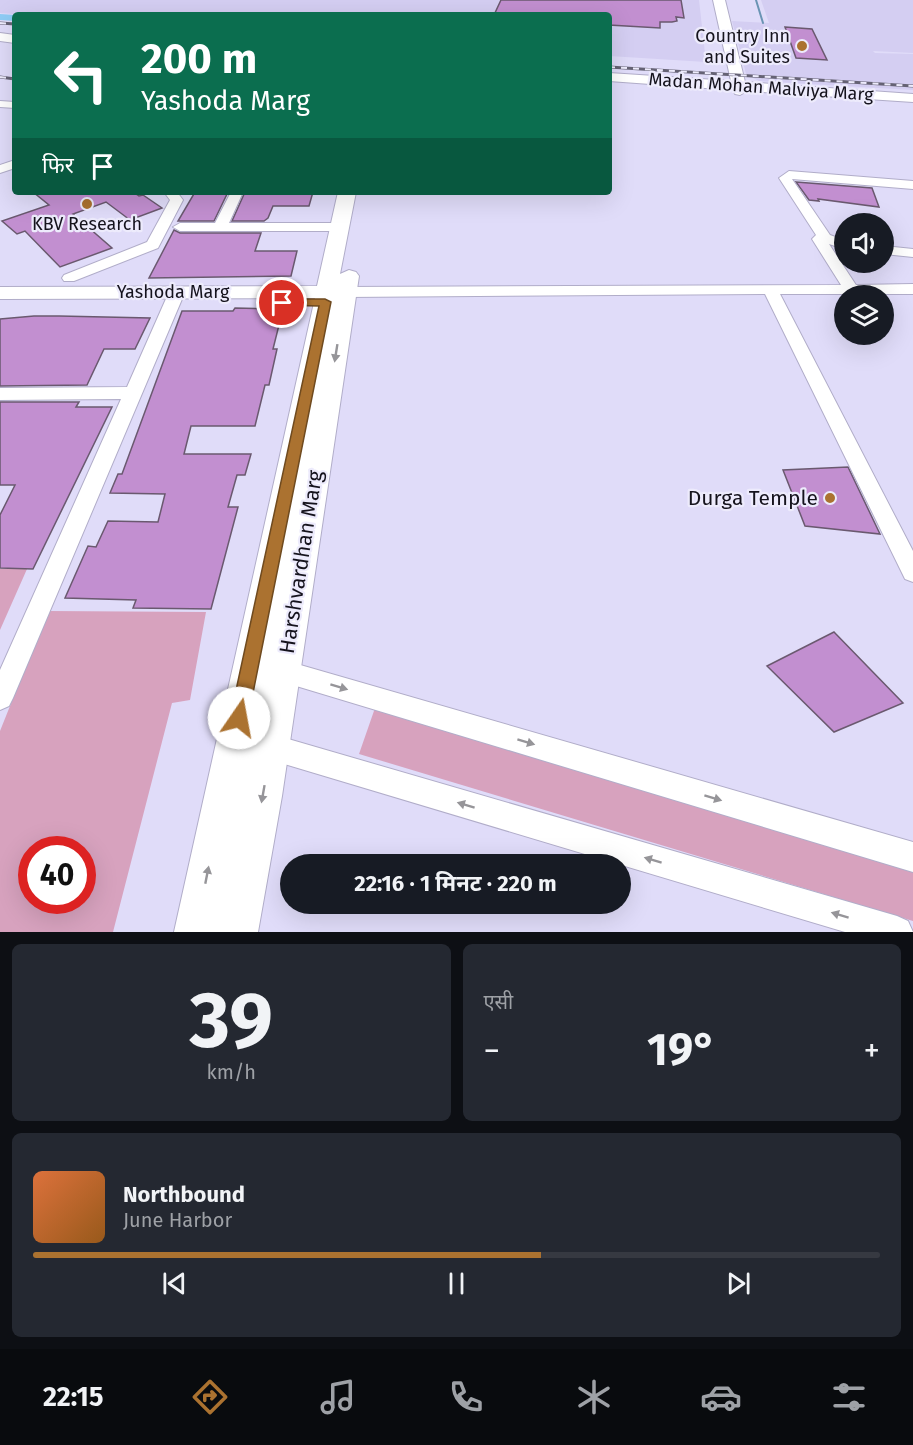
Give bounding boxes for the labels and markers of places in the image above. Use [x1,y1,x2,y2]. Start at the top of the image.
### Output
place label: Country Inn and Suites [695,25,790,68]
marker: Country Inn and Suites [795,39,809,53]
marker: KBV Research [80,197,94,211]
place label: KBV Research [32,213,142,235]
pin [256,277,307,328]
place label: Durga Temple [688,485,818,511]
marker: Durga Temple [823,491,837,505]

